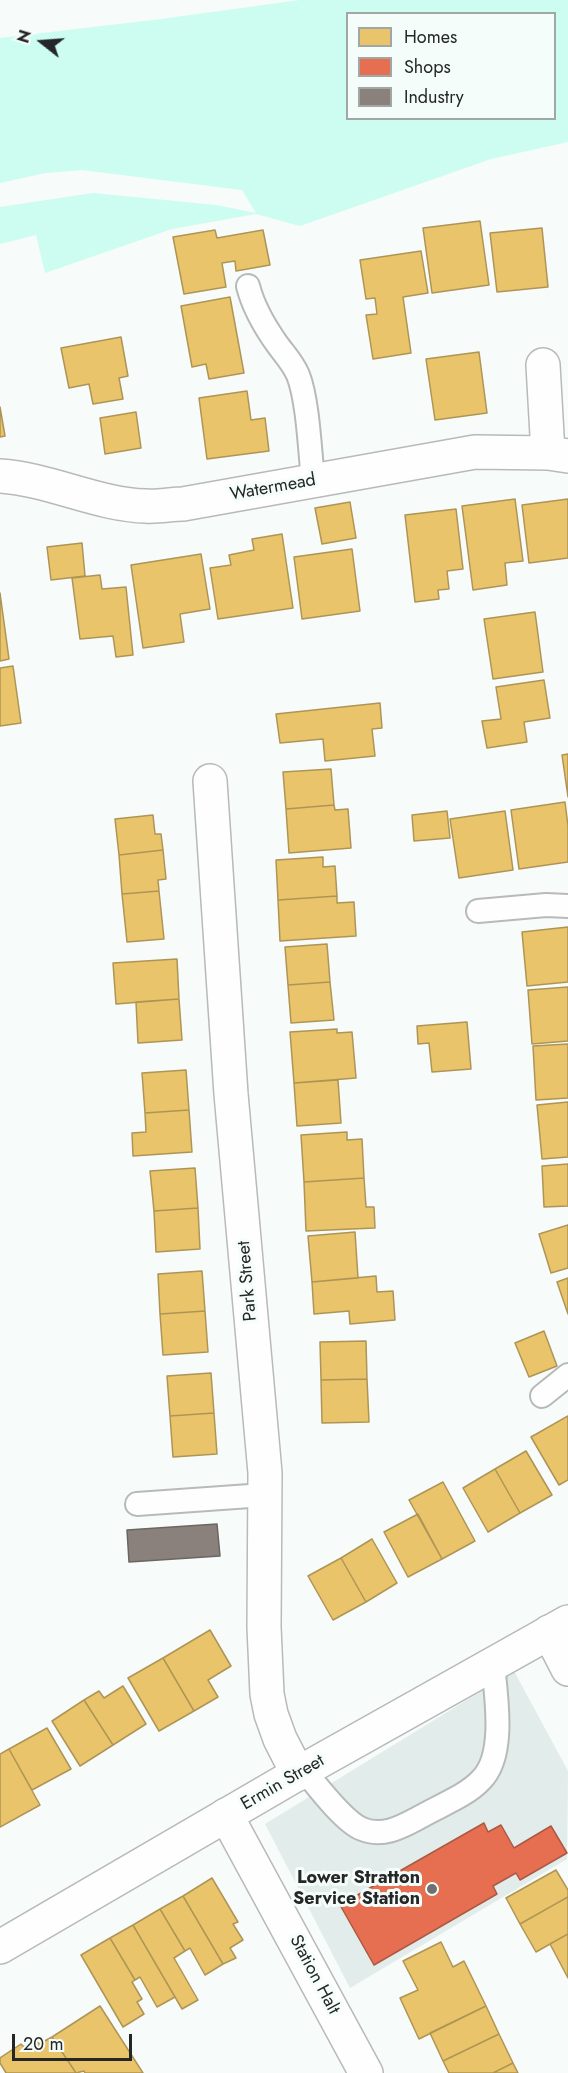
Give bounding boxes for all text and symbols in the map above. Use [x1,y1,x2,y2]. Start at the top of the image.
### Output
north arrow [12,12,72,72]
legend [346,12,556,120]
text: Homes [404,24,457,50]
text: N [11,27,37,46]
text: Shops [404,54,451,80]
text: Industry [404,84,464,110]
street label: Watermead [228,470,318,506]
street label: Park Street [234,1240,262,1322]
street label: Ermin Street [238,1750,328,1816]
place label: Lower Stratton Service Station [293,1868,420,1910]
marker: Lower Stratton Service Station [425,1882,439,1896]
street label: Station Halt [284,1932,344,2018]
scale bar [15,2022,135,2060]
text: 20 m [23,2031,63,2057]

